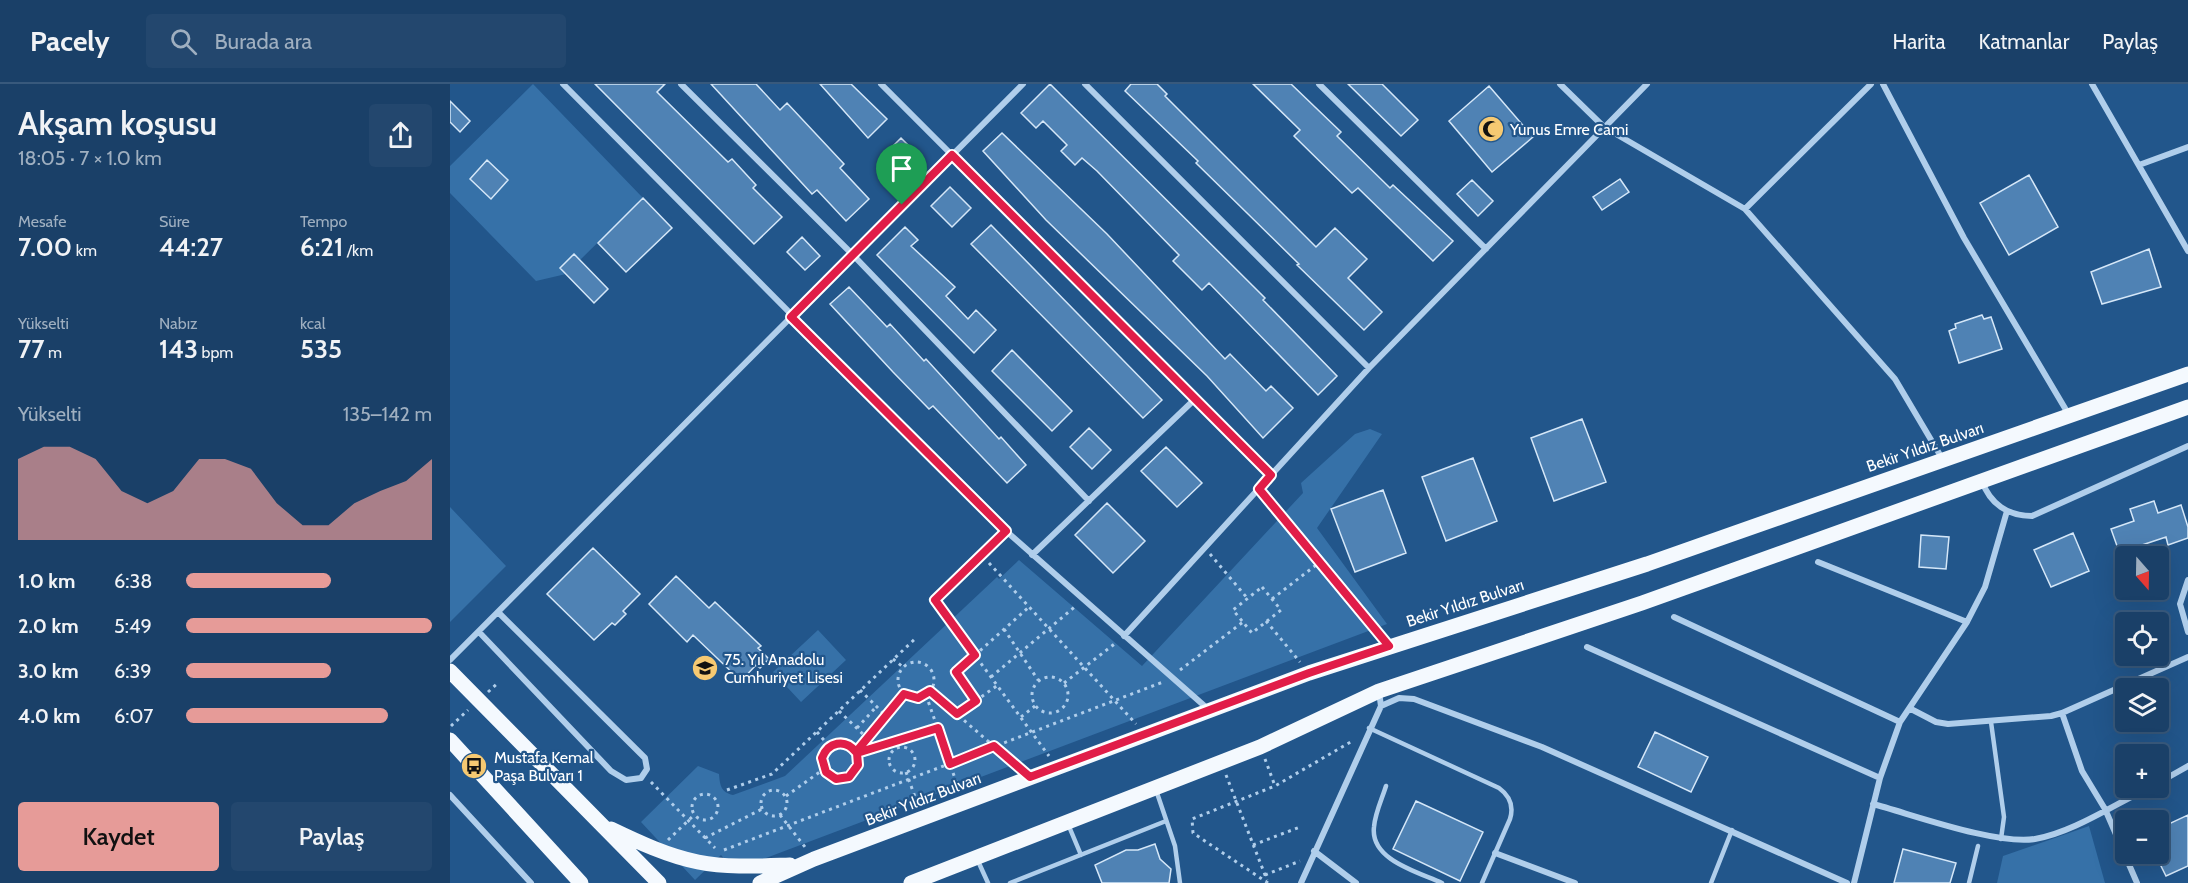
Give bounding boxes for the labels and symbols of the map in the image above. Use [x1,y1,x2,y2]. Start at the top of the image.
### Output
mosque icon: Yunus Emre Cami [1476,114,1506,144]
place label: Yunus Emre Cami [1509,120,1628,139]
pin [876,143,927,205]
street label: Bekir Yıldız Bulvarı [1864,418,1986,476]
north arrow [2115,546,2169,600]
street label: Bekir Yıldız Bulvarı [1404,575,1526,631]
place label: 75. Yıl Anadolu Cumhuriyet Lisesi [724,650,843,687]
school or university icon: 75. Yıl Anadolu Cumhuriyet Lisesi [690,653,720,683]
place label: Mustafa Kemal Paşa Bulvarı 1 [494,748,594,785]
bus stop icon: Mustafa Kemal Paşa Bulvarı 1 [459,751,489,781]
street label: Bekir Yıldız Bulvarı [862,768,984,830]

